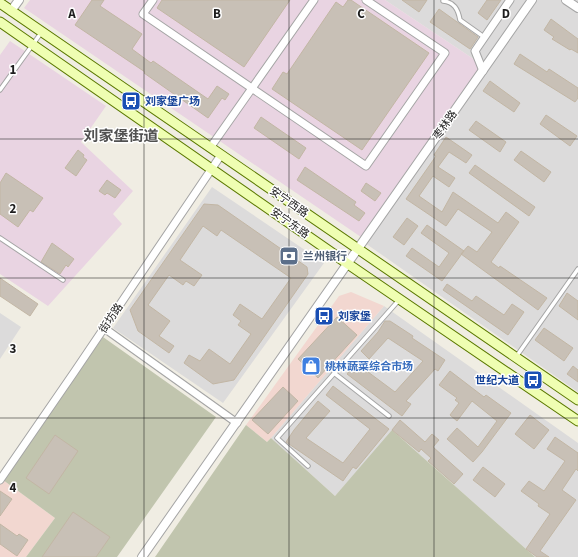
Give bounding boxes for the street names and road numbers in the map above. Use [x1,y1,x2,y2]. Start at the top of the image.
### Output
street label: 枣林路 [429,107,461,143]
street label: 安宁西路 [267,183,311,221]
street label: 安宁东路 [268,204,312,242]
street label: 街坊路 [96,300,126,336]

